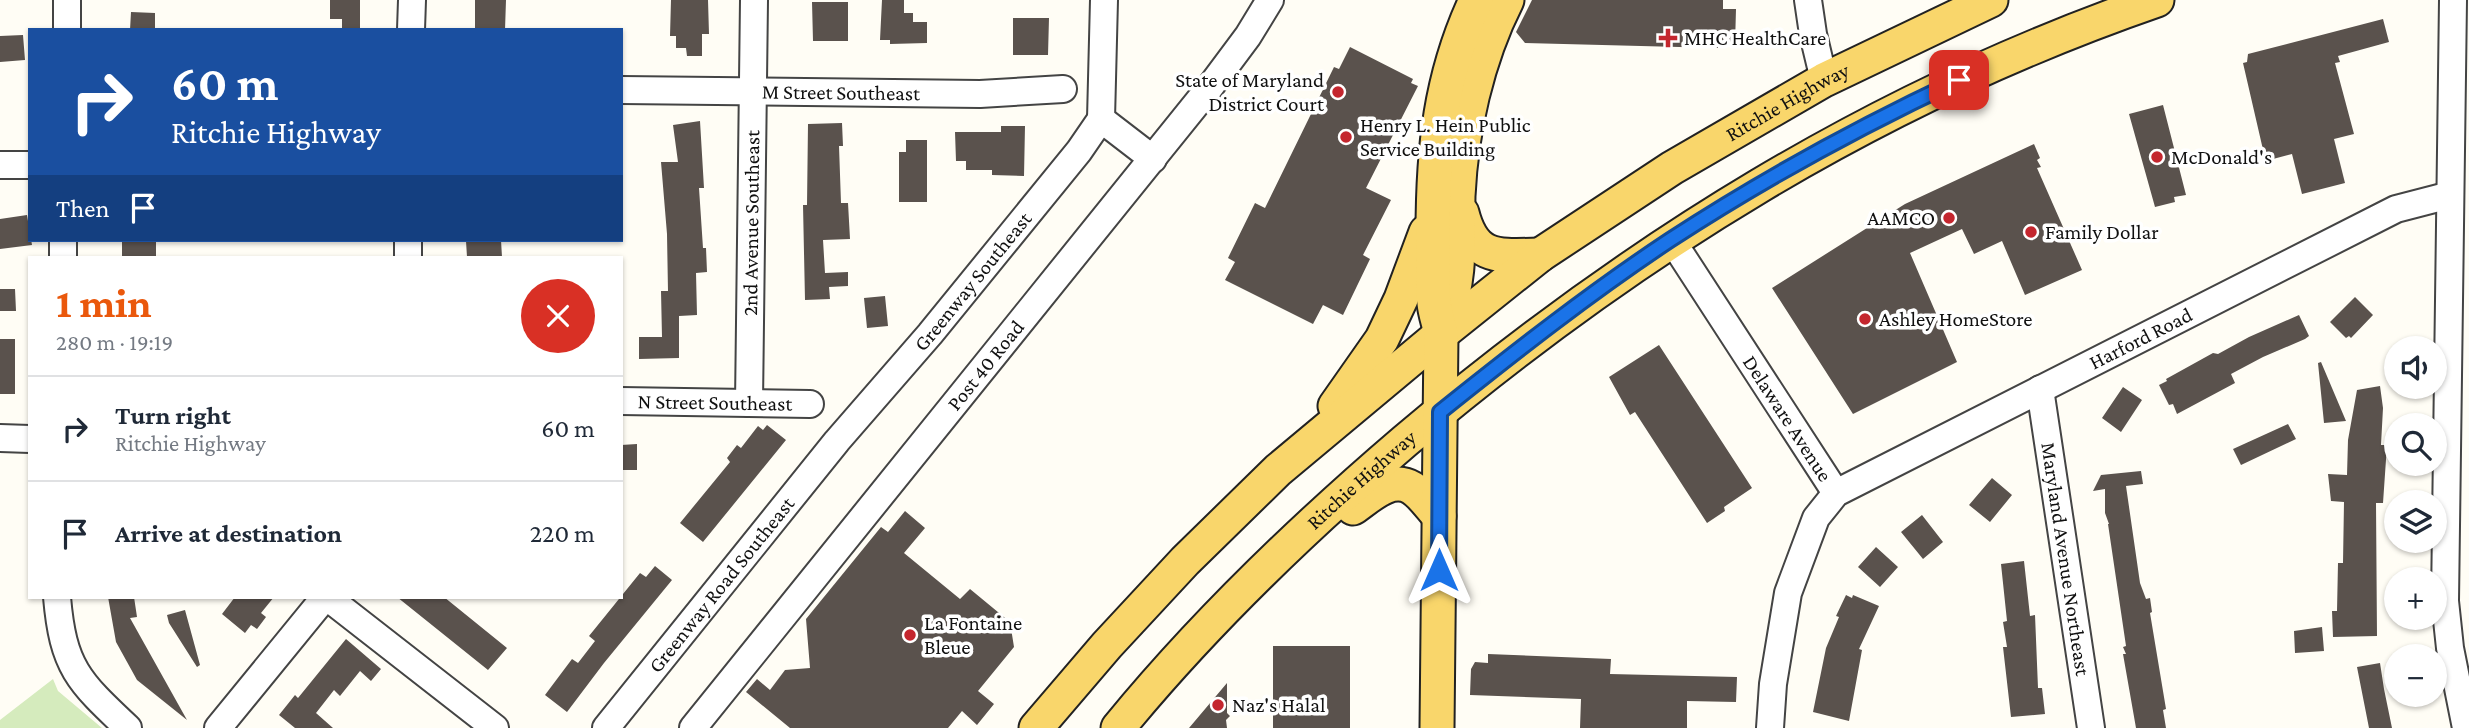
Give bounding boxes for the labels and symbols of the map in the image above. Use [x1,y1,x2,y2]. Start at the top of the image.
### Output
place label: MHC HealthCare [1684,26,1826,50]
marker: MHC HealthCare [1658,28,1678,48]
pin [1929,50,1989,110]
street label: Ritchie Highway [1721,58,1853,146]
place label: State of Maryland District Court [1175,68,1325,116]
street label: M Street Southeast [762,80,921,105]
marker: State of Maryland District Court [1330,84,1346,100]
place label: Henry L. Hein Public Service Building [1360,113,1531,161]
street label: 2nd Avenue Southeast [738,129,764,316]
marker: Henry L. Hein Public Service Building [1338,129,1354,145]
place label: McDonald's [2171,145,2272,169]
marker: McDonald's [2149,149,2165,165]
street label: Greenway Southeast [909,206,1037,356]
place label: AAMCO [1867,206,1935,230]
marker: AAMCO [1941,210,1957,226]
place label: Family Dollar [2045,220,2159,244]
marker: Family Dollar [2023,224,2039,240]
street label: Harford Road [2085,302,2196,375]
place label: Ashley HomeStore [1879,307,2032,331]
marker: Ashley HomeStore [1857,311,1873,327]
street label: Post 40 Road [942,315,1029,415]
street label: Delaware Avenue [1738,351,1837,486]
street label: N Street Southeast [637,389,794,416]
street label: Ritchie Highway [1302,425,1421,534]
street label: Maryland Avenue Northeast [2036,441,2095,678]
street label: Greenway Road Southeast [643,491,800,677]
position arrow [1402,533,1476,607]
place label: La Fontaine Bleue [924,611,1022,659]
marker: La Fontaine Bleue [902,627,918,643]
place label: Naz's Halal [1232,693,1326,717]
marker: Naz's Halal [1210,697,1226,713]

